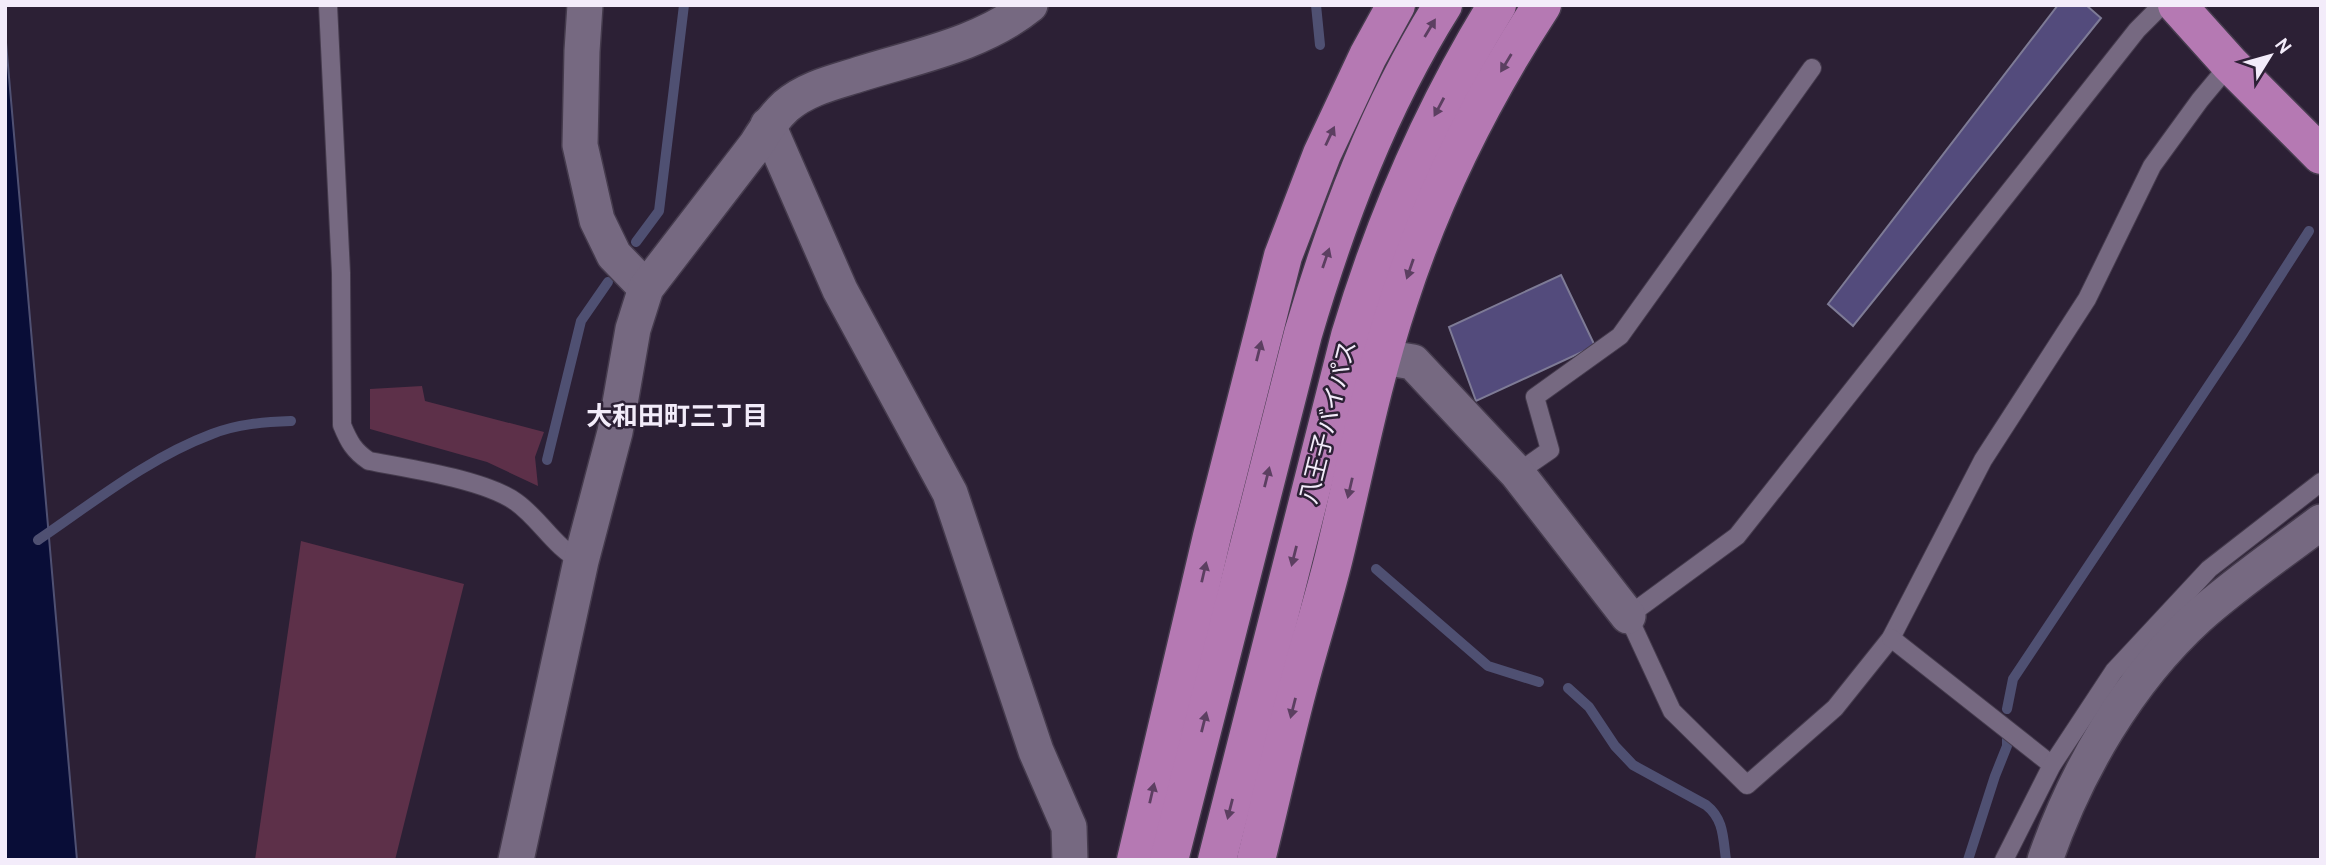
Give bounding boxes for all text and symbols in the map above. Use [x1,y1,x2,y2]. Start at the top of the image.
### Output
one-way arrow [1423,19,1436,38]
north arrow [2235,21,2305,91]
text: N [2270,34,2296,58]
one-way arrow [1500,54,1512,73]
one-way arrow [1434,97,1445,117]
one-way arrow [1324,126,1336,146]
one-way arrow [1321,247,1332,268]
one-way arrow [1404,258,1415,279]
street label: 八王子バイパス [1293,337,1362,507]
one-way arrow [1254,340,1265,362]
district label: 大和田町三丁目 [586,400,768,432]
one-way arrow [1262,466,1273,488]
one-way arrow [1344,477,1355,499]
one-way arrow [1288,545,1299,567]
one-way arrow [1199,561,1210,583]
one-way arrow [1287,697,1298,719]
one-way arrow [1199,711,1210,733]
one-way arrow [1146,782,1157,804]
one-way arrow [1224,798,1235,820]

